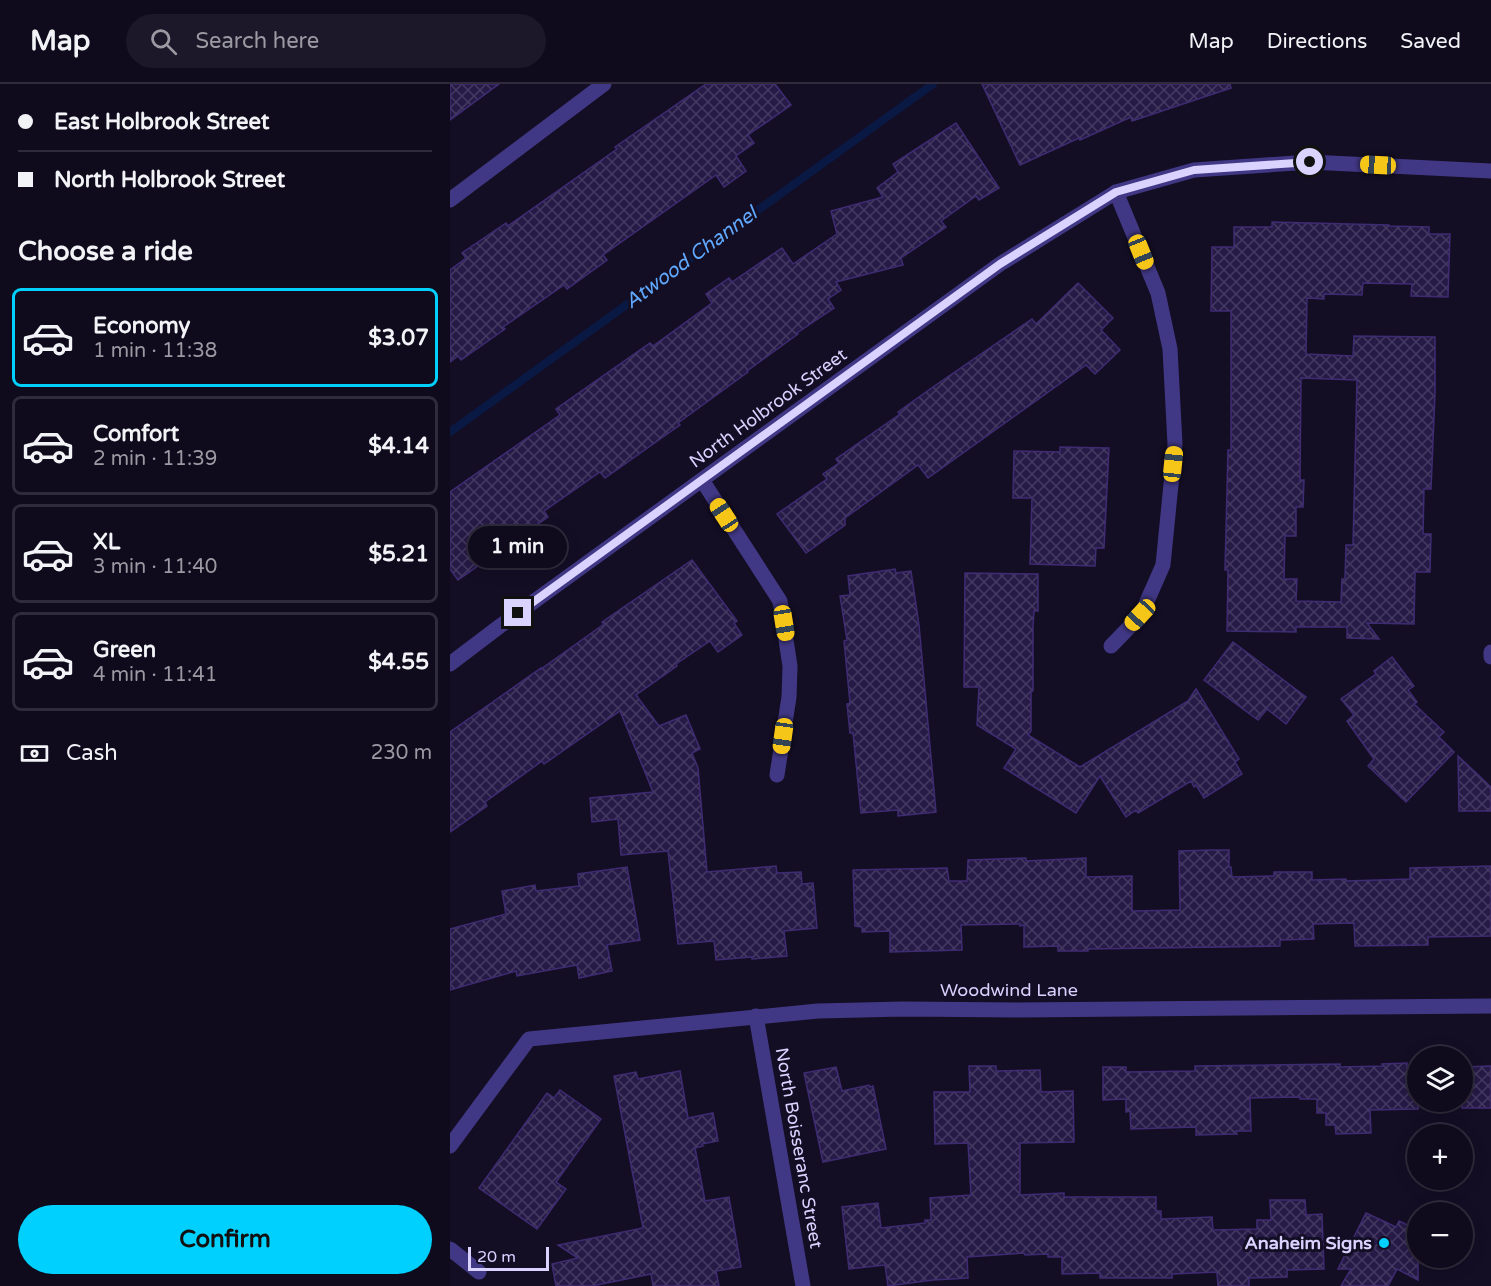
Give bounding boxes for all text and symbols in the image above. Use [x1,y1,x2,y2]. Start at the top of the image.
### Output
search box [126,14,546,68]
text: Map [30,24,90,58]
icon: search [147,25,180,58]
text: Search here [195,28,319,54]
text: Map [1188,29,1234,54]
text: Directions [1267,29,1367,54]
text: Saved [1400,29,1461,54]
text: East Holbrook Street [54,109,269,135]
route start [1296,148,1323,175]
car [1360,155,1396,175]
text: North Holbrook Street [54,167,285,193]
water label: Atwood Channel [620,201,764,314]
car [1126,232,1156,272]
text: Choose a ride [18,235,193,268]
icon: car [21,311,75,365]
text: Economy [93,313,190,339]
text: $3.07 [368,325,429,351]
text: 1 min · 11:38 [93,339,217,363]
street label: North Holbrook Street [685,343,851,472]
icon: car [21,419,75,473]
text: Comfort [93,421,179,447]
text: $4.14 [368,433,429,459]
car [1162,445,1184,483]
text: 2 min · 11:39 [93,447,217,471]
car [707,495,741,535]
callout: 1 min [469,526,568,568]
icon: car [21,527,75,581]
text: XL [93,529,120,555]
text: 1 min [491,535,544,559]
text: $5.21 [368,541,429,567]
text: 3 min · 11:40 [93,555,217,579]
car [1121,596,1159,634]
route end [504,599,531,626]
car [772,604,796,642]
icon: car [21,635,75,689]
text: Green [93,637,156,663]
text: $4.55 [368,649,429,675]
text: 4 min · 11:41 [93,663,217,687]
car [772,717,794,755]
icon: cash [18,737,51,770]
text: Cash [66,740,118,766]
text: 230 m [371,741,432,765]
street label: Woodwind Lane [940,979,1078,1001]
street label: North Boisseranc Street [770,1046,828,1250]
map controls [1407,1046,1473,1268]
button: layers [1407,1046,1473,1112]
button: + [1407,1124,1473,1190]
button: − [1407,1202,1473,1268]
button: Confirm [18,1205,432,1274]
place label: Anaheim Signs [1244,1232,1372,1254]
marker: Anaheim Signs [1377,1236,1391,1250]
scale bar [468,1244,549,1272]
text: 20 m [477,1247,516,1267]

